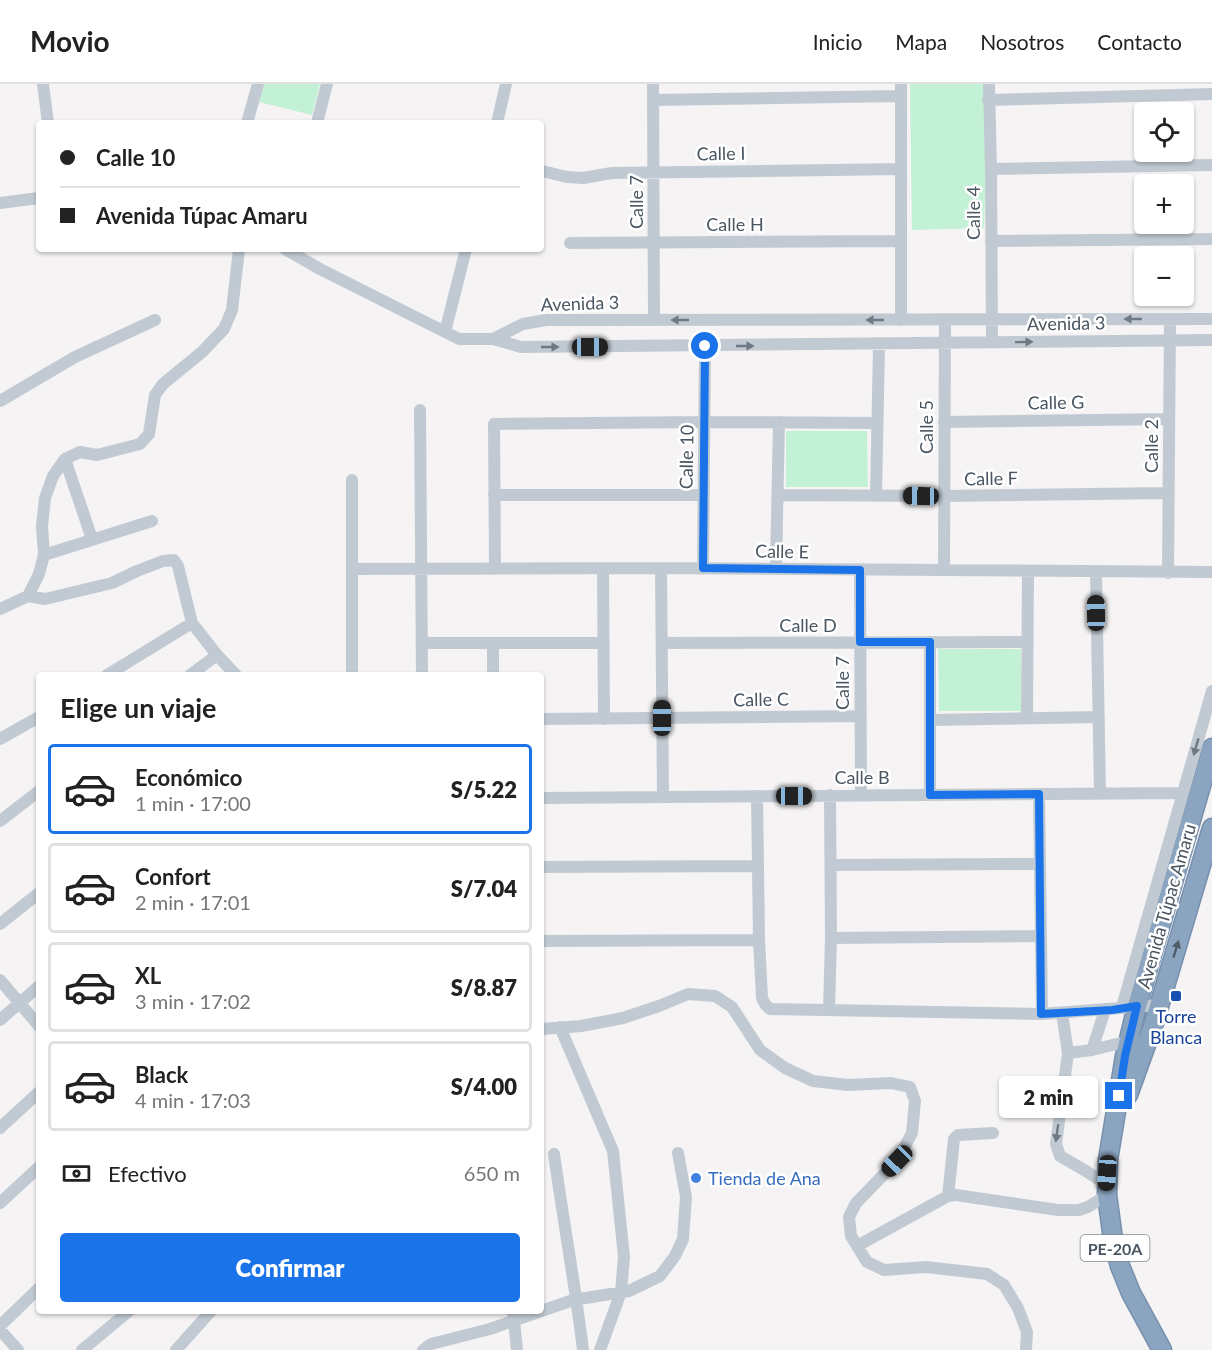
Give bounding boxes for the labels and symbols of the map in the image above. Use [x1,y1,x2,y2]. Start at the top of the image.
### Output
street label: Calle I [696,142,746,164]
street label: Calle 7 [625,175,647,229]
street label: Calle 4 [962,186,984,240]
street label: Calle H [706,213,764,235]
street label: Avenida 3 [540,291,620,315]
street label: Avenida 3 [1027,311,1105,335]
one-way arrow [1123,314,1142,324]
one-way arrow [670,315,689,325]
one-way arrow [865,315,884,325]
route start [691,332,718,359]
one-way arrow [1014,337,1033,347]
car [572,338,608,356]
one-way arrow [735,341,754,351]
one-way arrow [540,342,559,352]
street label: Calle G [1027,391,1085,413]
street label: Calle 5 [915,400,937,454]
street label: Calle 2 [1140,419,1162,473]
street label: Calle 10 [674,425,698,489]
street label: Calle F [964,467,1018,489]
car [903,487,939,505]
street label: Calle E [755,540,809,562]
car [1087,595,1105,631]
street label: Calle D [779,614,837,636]
street label: Calle 7 [831,656,853,710]
street label: Calle C [733,688,789,710]
car [653,700,671,736]
one-way arrow [1191,738,1200,756]
street label: Calle B [834,766,890,788]
car [776,787,812,805]
street label: Avenida Túpac Amaru [1132,821,1200,991]
one-way arrow [1172,940,1181,958]
marker: Torre Blanca [1169,989,1183,1003]
place label: Torre Blanca [1150,1005,1202,1048]
callout: 2 min [999,1075,1098,1117]
route end [1105,1082,1132,1109]
one-way arrow [1053,1123,1062,1142]
car [878,1142,916,1180]
car [1097,1154,1117,1192]
place label: Tienda de Ana [708,1167,821,1189]
marker: Tienda de Ana [689,1171,703,1185]
road number: PE-20A [1080,1235,1150,1261]

